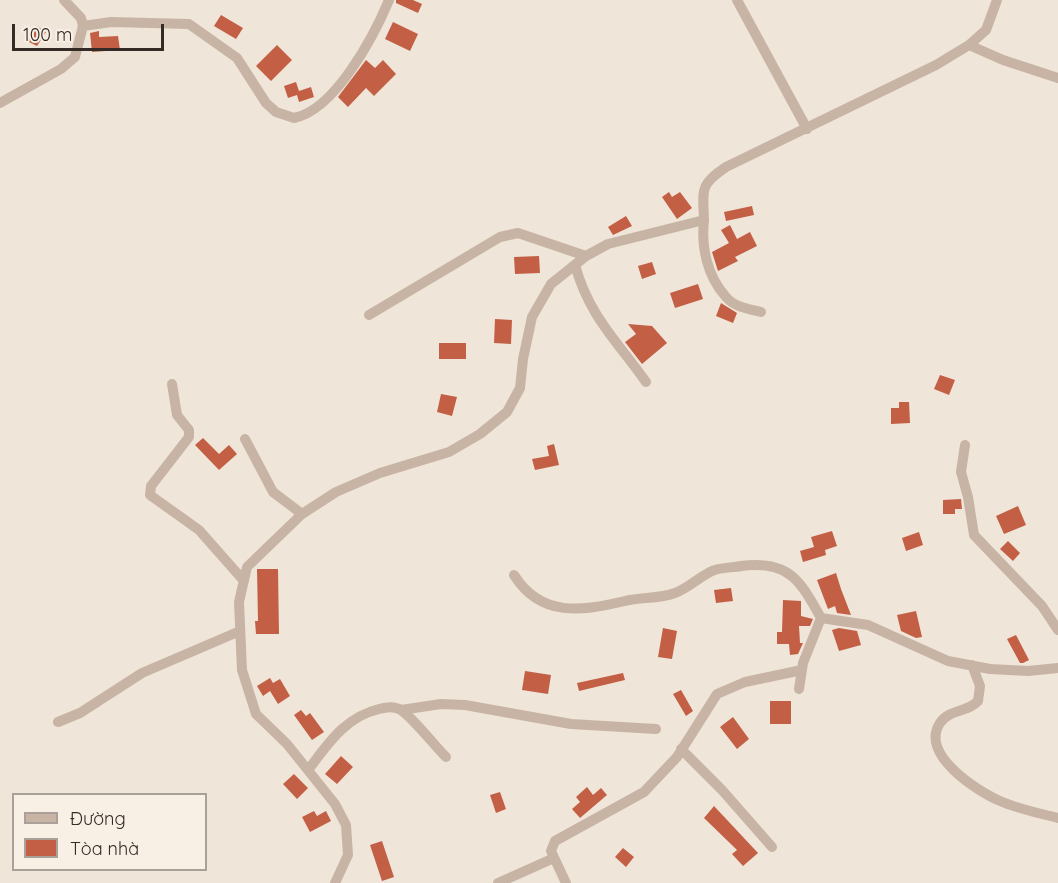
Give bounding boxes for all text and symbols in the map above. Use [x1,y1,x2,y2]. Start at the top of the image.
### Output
scale bar [15,12,166,50]
text: 100 m [23,23,72,46]
legend [12,793,207,871]
text: Đường [70,807,126,830]
text: Tòa nhà [70,837,139,860]

